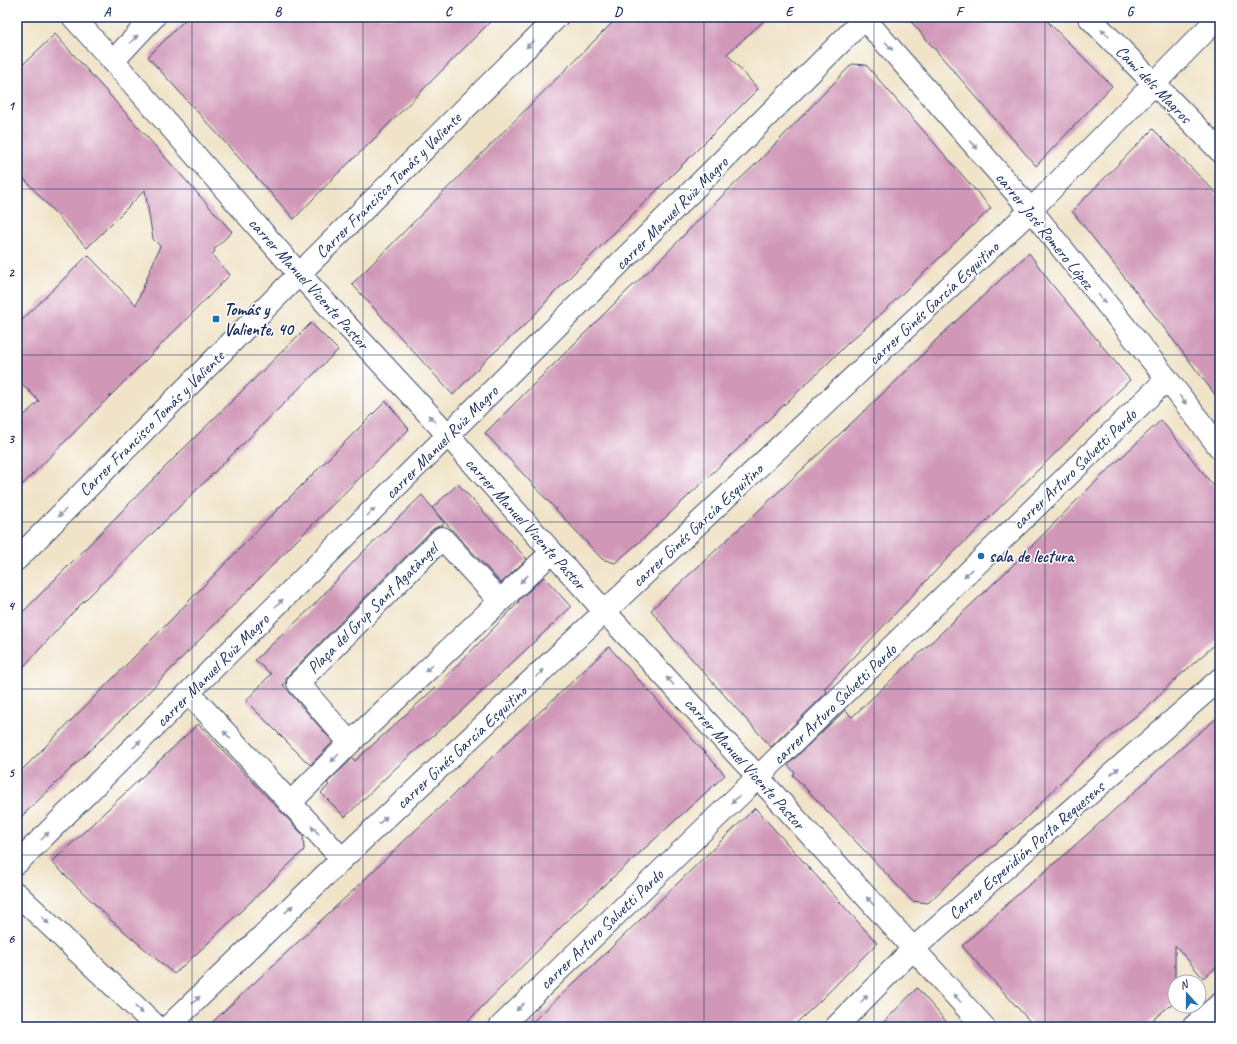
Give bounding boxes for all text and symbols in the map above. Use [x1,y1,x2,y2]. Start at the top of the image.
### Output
text: A [104,4,112,20]
text: B [275,4,283,20]
text: C [445,4,453,20]
text: D [614,4,623,20]
text: E [786,4,795,20]
text: F [956,4,965,20]
text: G [1127,4,1135,20]
one-way arrow [1100,28,1109,38]
one-way arrow [129,34,138,44]
one-way arrow [525,40,535,49]
street label: Camí dels Magros [1111,41,1198,129]
one-way arrow [884,42,893,51]
text: 1 [8,98,16,114]
street label: Carrer Francisco Tomás y Valiente [311,107,467,263]
one-way arrow [970,139,979,150]
street label: carrer Manuel Ruiz Magro [610,151,733,275]
street label: carrer José Romero López [991,167,1099,294]
street label: carrer Manuel Vicente Pastor [244,213,375,355]
street label: carrer Ginés García Esquitino [863,236,1005,370]
text: 2 [8,265,15,281]
one-way arrow [1097,293,1106,304]
place label: Tomás y Valiente, 40 [224,299,295,340]
marker: Tomás y Valiente, 40 [211,314,221,324]
street label: Carrer Francisco Tomás y Valiente [74,345,230,501]
street label: carrer Manuel Ruiz Magro [380,380,503,504]
one-way arrow [1178,395,1187,406]
street label: carrer Arturo Salvetti Pardo [1008,404,1142,534]
one-way arrow [428,413,437,424]
text: 3 [8,431,15,447]
street label: carrer Manuel Vicente Pastor [461,453,592,595]
street label: carrer Ginés García Esquitino [627,458,769,592]
one-way arrow [366,507,376,517]
one-way arrow [57,508,67,518]
street label: Plaça del Grup Sant Agatàngel [303,537,444,678]
place label: sala de lectura [989,546,1075,567]
marker: sala de lectura [976,551,986,561]
one-way arrow [963,568,973,578]
one-way arrow [519,574,529,584]
text: 4 [8,598,16,614]
one-way arrow [274,598,284,608]
street label: carrer Manuel Ruiz Magro [151,608,274,732]
street label: carrer Arturo Salvetti Pardo [768,639,902,769]
one-way arrow [424,663,434,673]
one-way arrow [535,669,545,678]
one-way arrow [665,676,674,686]
street label: carrer Ginés García Esquitino [391,680,533,814]
street label: carrer Manuel Vicente Pastor [680,693,811,835]
one-way arrow [222,730,232,740]
one-way arrow [132,739,142,749]
one-way arrow [330,753,340,763]
text: 5 [8,765,15,781]
one-way arrow [1111,767,1120,776]
street label: Carrer Esperidión Porta Requesens [944,775,1110,924]
one-way arrow [730,795,740,805]
one-way arrow [378,815,389,824]
one-way arrow [311,825,320,835]
one-way arrow [40,831,50,841]
street label: carrer Arturo Salvetti Pardo [535,864,669,994]
one-way arrow [866,896,875,907]
one-way arrow [284,905,294,914]
one-way arrow [40,916,50,925]
text: 6 [8,931,15,947]
north arrow [1167,974,1207,1014]
text: N [1178,976,1191,992]
one-way arrow [953,993,962,1003]
one-way arrow [859,994,869,1004]
one-way arrow [191,995,201,1005]
one-way arrow [515,1002,525,1012]
one-way arrow [135,1005,144,1014]

